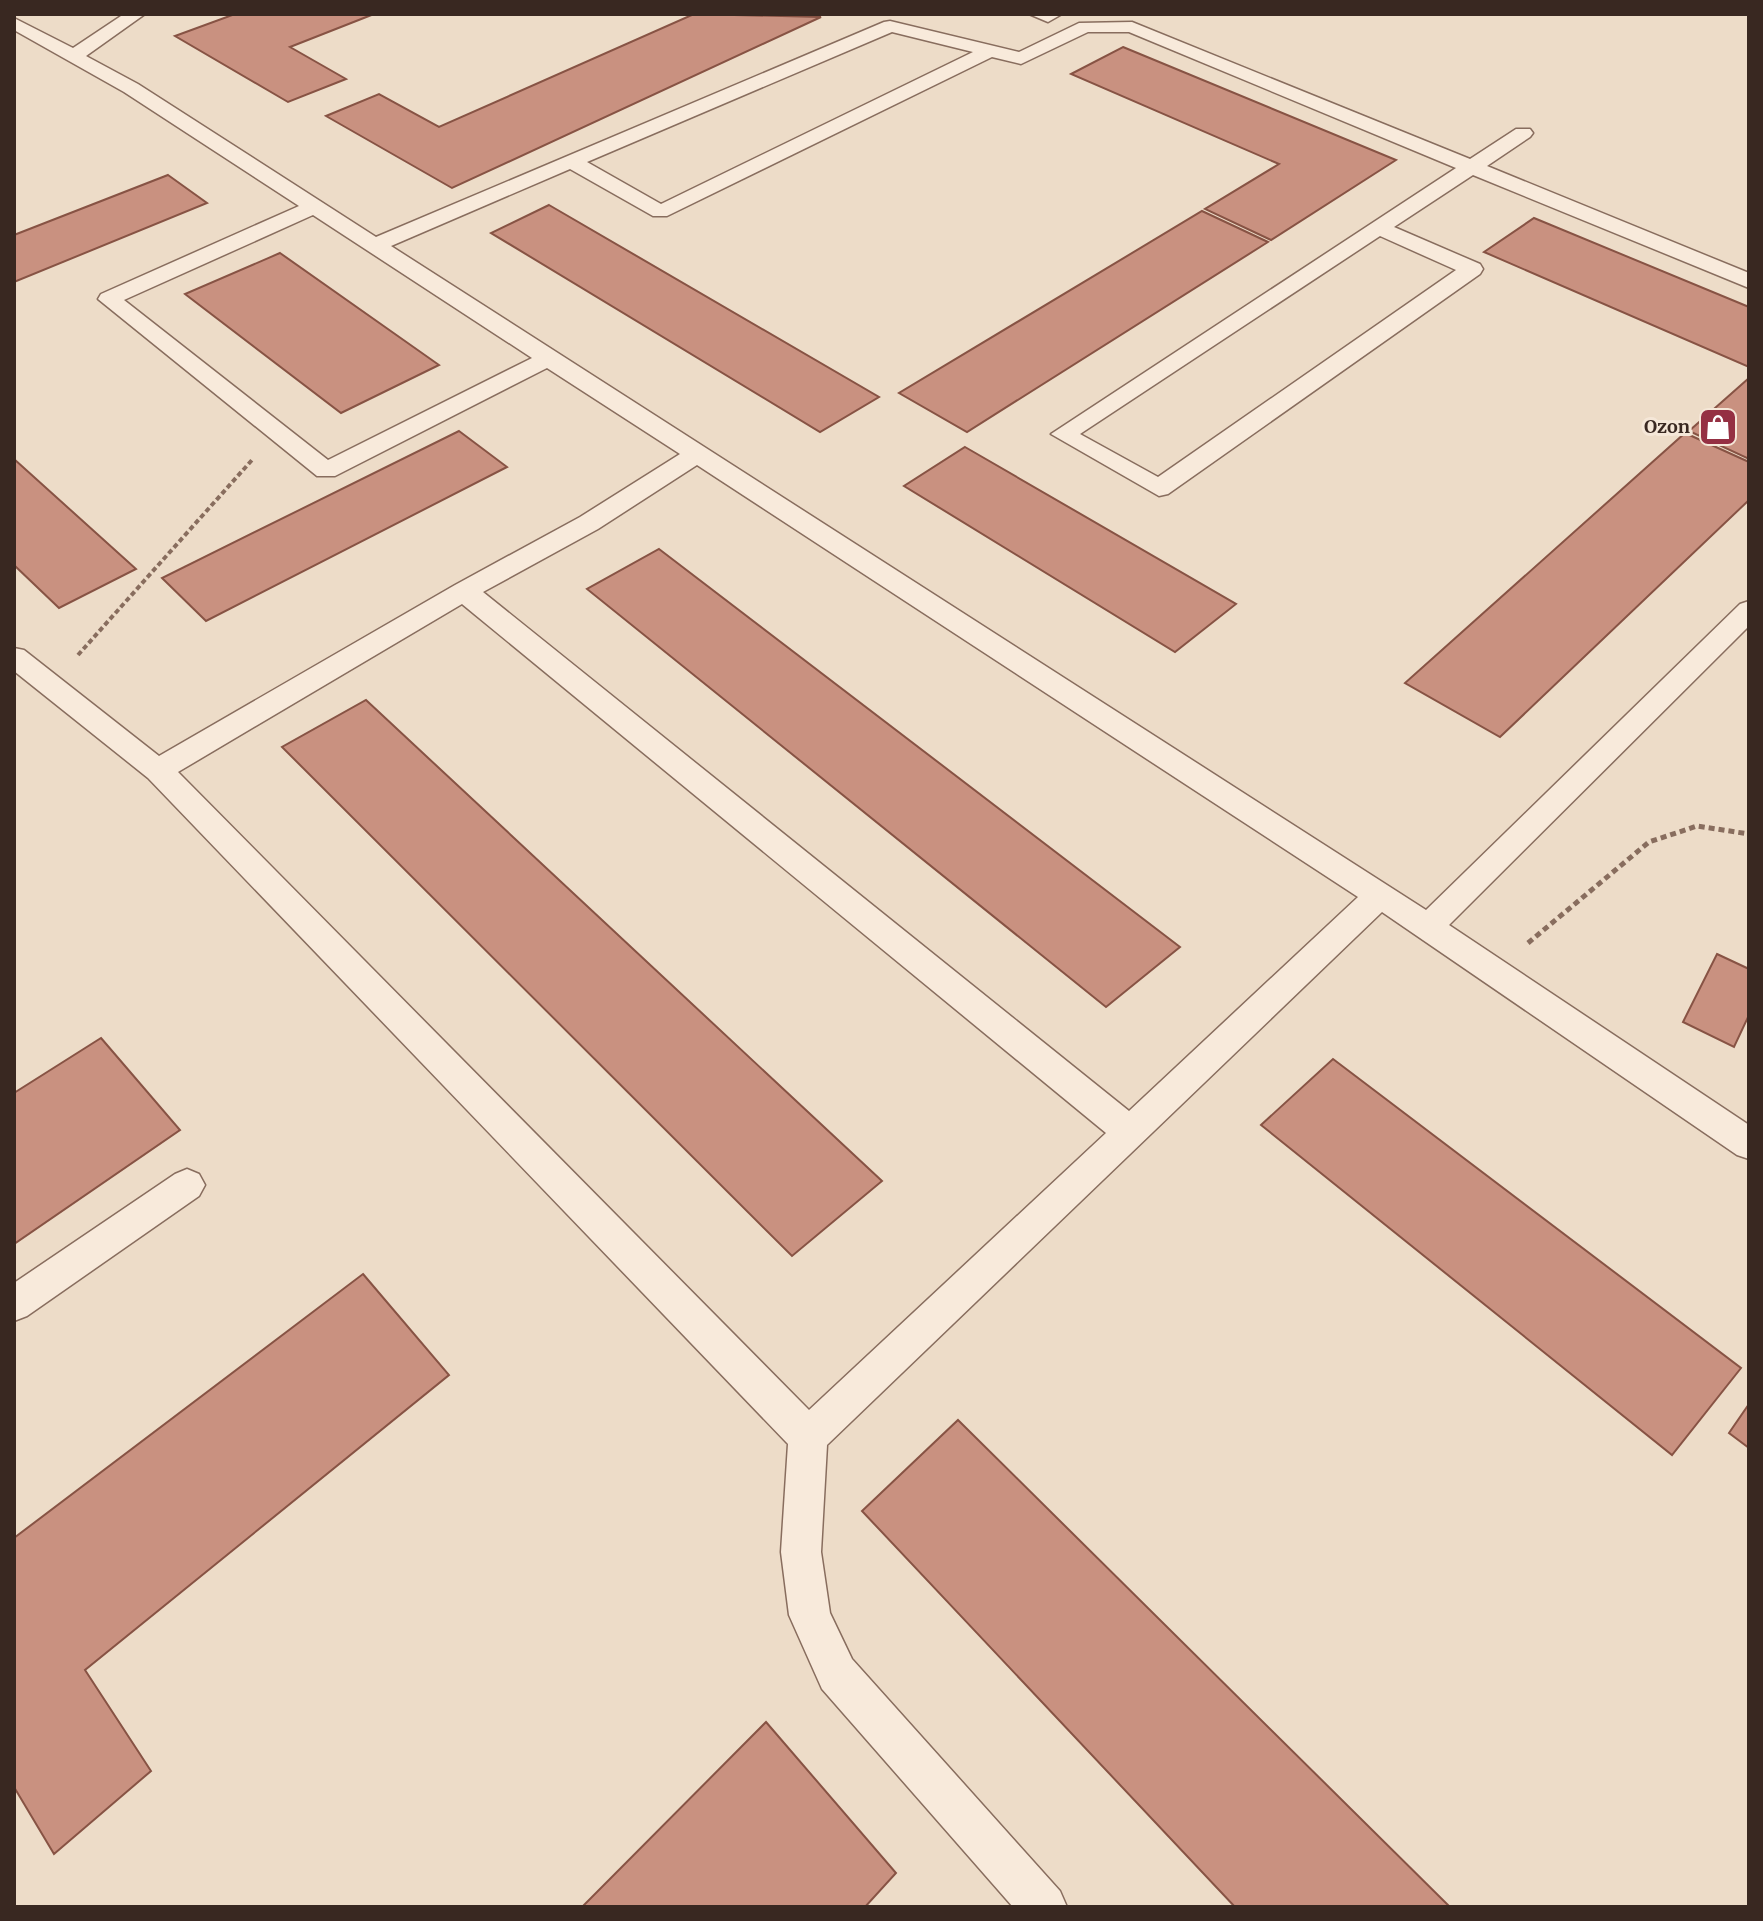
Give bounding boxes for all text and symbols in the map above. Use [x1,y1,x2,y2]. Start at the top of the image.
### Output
shop icon: Ozon [1697,406,1739,448]
place label: Ozon [1644,415,1690,438]

